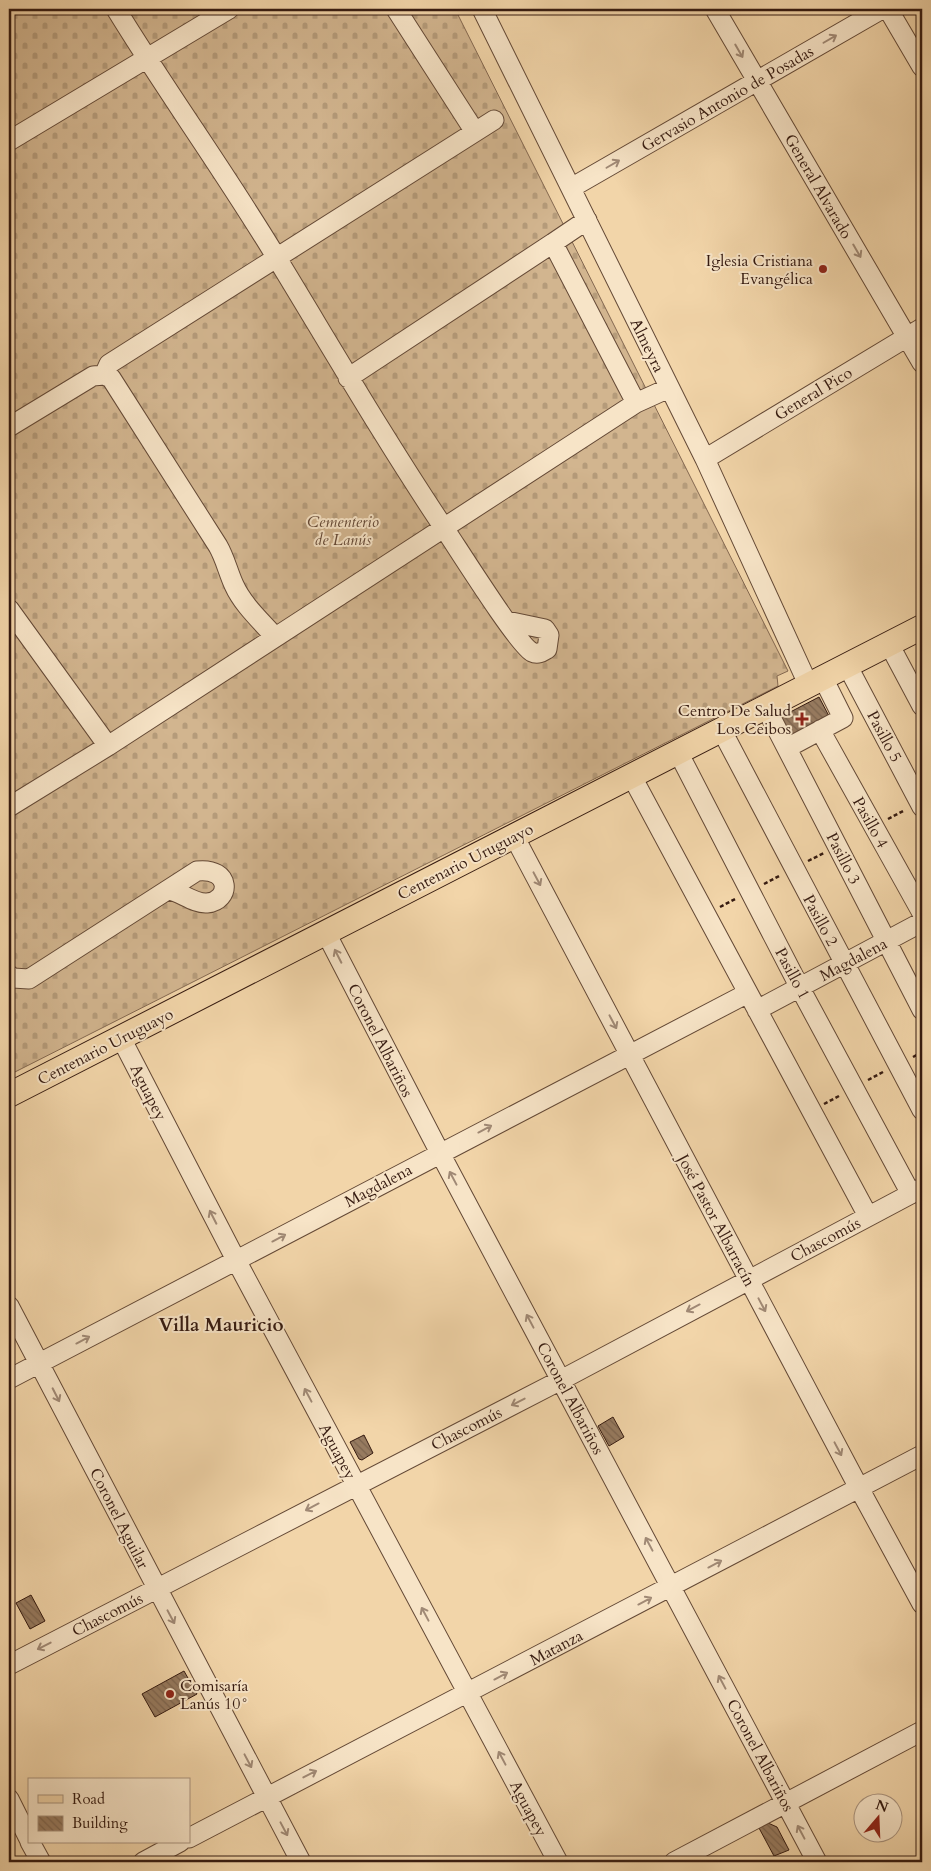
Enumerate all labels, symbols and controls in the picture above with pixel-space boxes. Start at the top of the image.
one-way arrow [822,33,836,43]
street label: Gervasio Antonio de Posadas [637,40,818,157]
one-way arrow [735,43,745,57]
street label: General Alvarado [779,130,857,243]
one-way arrow [606,158,620,168]
one-way arrow [853,244,863,258]
place label: Iglesia Cristiana Evangélica [706,250,813,290]
marker: Iglesia Cristiana Evangélica [817,263,829,275]
street label: Almeyra [625,315,670,376]
street label: General Pico [770,362,857,426]
park label: Cementerio de Lanús [307,511,380,551]
place label: Centro De Salud Los Ceibos [678,700,791,740]
street label: Pasillo 5 [861,707,907,766]
marker: Centro De Salud Los Ceibos [795,712,809,726]
street label: Pasillo 4 [847,793,893,852]
street label: Centenario Uruguayo [394,818,537,906]
street label: Pasillo 3 [821,829,866,888]
one-way arrow [532,871,542,886]
street label: Pasillo 2 [797,891,843,950]
street label: Magdalena [816,933,891,987]
street label: Pasillo 1 [769,944,815,1003]
one-way arrow [333,949,343,964]
street label: Coronel Albariños [342,980,418,1101]
street label: Centenario Uruguayo [34,1003,177,1091]
one-way arrow [608,1015,618,1030]
street label: Aguapey [125,1061,172,1125]
one-way arrow [477,1124,492,1134]
street label: José Pastor Albarracín [671,1149,760,1291]
street label: Magdalena [341,1159,416,1213]
one-way arrow [448,1171,457,1186]
one-way arrow [208,1210,217,1225]
street label: Chascomús [786,1212,865,1268]
one-way arrow [271,1232,286,1242]
one-way arrow [757,1298,767,1313]
one-way arrow [687,1304,701,1314]
district label: Villa Mauricio [158,1312,284,1338]
one-way arrow [525,1314,535,1329]
one-way arrow [75,1335,90,1344]
street label: Coronel Albariños [531,1338,609,1459]
one-way arrow [52,1387,61,1402]
one-way arrow [303,1388,312,1403]
one-way arrow [510,1397,525,1407]
street label: Chascomús [427,1402,506,1456]
street label: Aguapey [313,1420,361,1484]
one-way arrow [834,1441,843,1456]
street label: Coronel Aguilar [84,1464,154,1573]
one-way arrow [305,1502,320,1512]
one-way arrow [644,1537,653,1552]
one-way arrow [707,1559,722,1568]
street label: Chascomús [68,1588,147,1642]
one-way arrow [638,1596,653,1606]
one-way arrow [420,1607,430,1622]
one-way arrow [166,1610,176,1625]
street label: Matanza [526,1625,587,1671]
one-way arrow [37,1642,52,1651]
one-way arrow [494,1671,509,1681]
place label: Comisaría Lanús 10° [180,1675,249,1715]
one-way arrow [717,1675,726,1690]
marker: Comisaría Lanús 10° [164,1688,176,1700]
street label: Coronel Albariños [721,1695,799,1816]
one-way arrow [497,1750,507,1765]
one-way arrow [243,1753,253,1767]
one-way arrow [302,1769,317,1778]
street label: Aguapey [504,1777,552,1841]
legend [28,1778,190,1844]
text: Road [72,1789,105,1809]
north arrow [854,1794,904,1844]
text: N [873,1795,891,1817]
text: Building [72,1813,128,1833]
one-way arrow [280,1821,289,1836]
one-way arrow [796,1825,806,1840]

